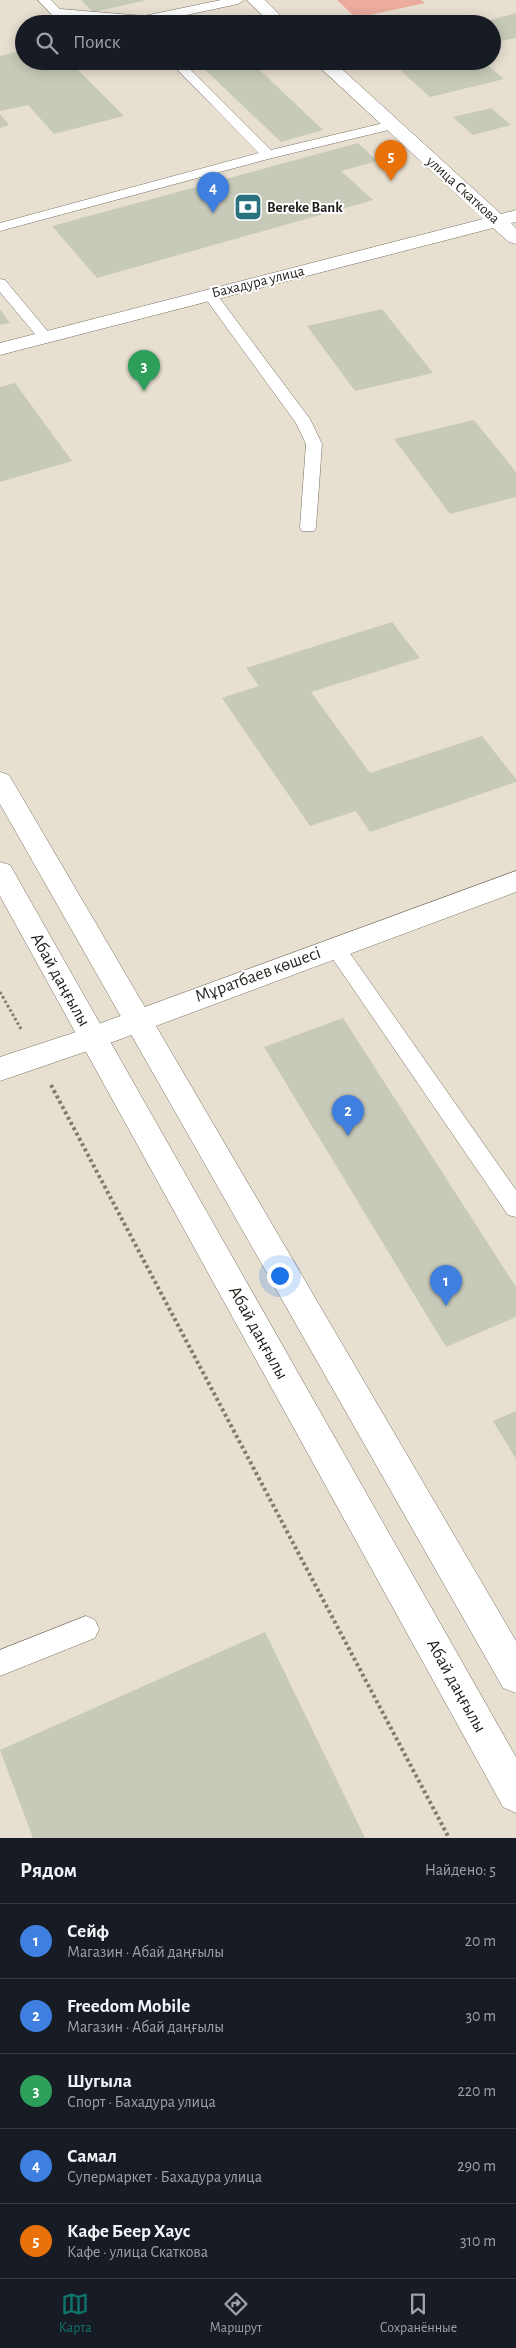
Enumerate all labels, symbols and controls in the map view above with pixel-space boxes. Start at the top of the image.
search box [15,15,501,70]
icon: search [33,29,61,57]
text: Поиск [73,33,120,52]
pin: 5 [375,140,407,181]
street label: улица Скаткова [423,153,503,227]
pin: 4 [197,172,229,213]
bank icon: Bereke Bank [233,192,263,222]
place label: Bereke Bank [267,200,343,215]
street label: Бахадура улица [210,263,306,301]
pin: 3 [128,350,160,391]
street label: Абай даңғылы [27,930,94,1030]
street label: Мұратбаев көшесі [192,943,323,1006]
pin: 2 [332,1095,364,1136]
your location [267,1263,293,1289]
pin: 1 [430,1265,462,1306]
street label: Абай даңғылы [225,1283,292,1383]
street label: Абай даңғылы [423,1636,490,1736]
text: Рядом [20,1860,77,1881]
text: Найдено: 5 [425,1862,496,1878]
text: Сейф [67,1922,109,1941]
text: 1 [33,1933,39,1949]
text: 20 m [465,1933,496,1949]
text: Магазин · Абай даңғылы [67,1944,224,1960]
text: Freedom Mobile [67,1997,190,2016]
text: 2 [32,2008,40,2024]
text: 30 m [466,2008,496,2024]
text: Магазин · Абай даңғылы [67,2019,224,2035]
text: Шугыла [67,2072,132,2091]
text: 3 [33,2083,39,2099]
text: 220 m [458,2083,496,2099]
text: Спорт · Бахадура улица [67,2094,216,2110]
text: Самал [67,2147,117,2166]
text: 4 [32,2158,40,2174]
text: 290 m [457,2158,496,2174]
text: Супермаркет · Бахадура улица [67,2169,262,2185]
text: Кафе Беер Хаус [67,2222,190,2241]
text: 5 [33,2233,39,2249]
text: 310 m [460,2233,496,2249]
text: Кафе · улица Скаткова [67,2244,208,2260]
tab: Карта [59,2290,92,2337]
tab: Маршрут [209,2290,262,2337]
tab: Сохранённые [380,2290,457,2337]

